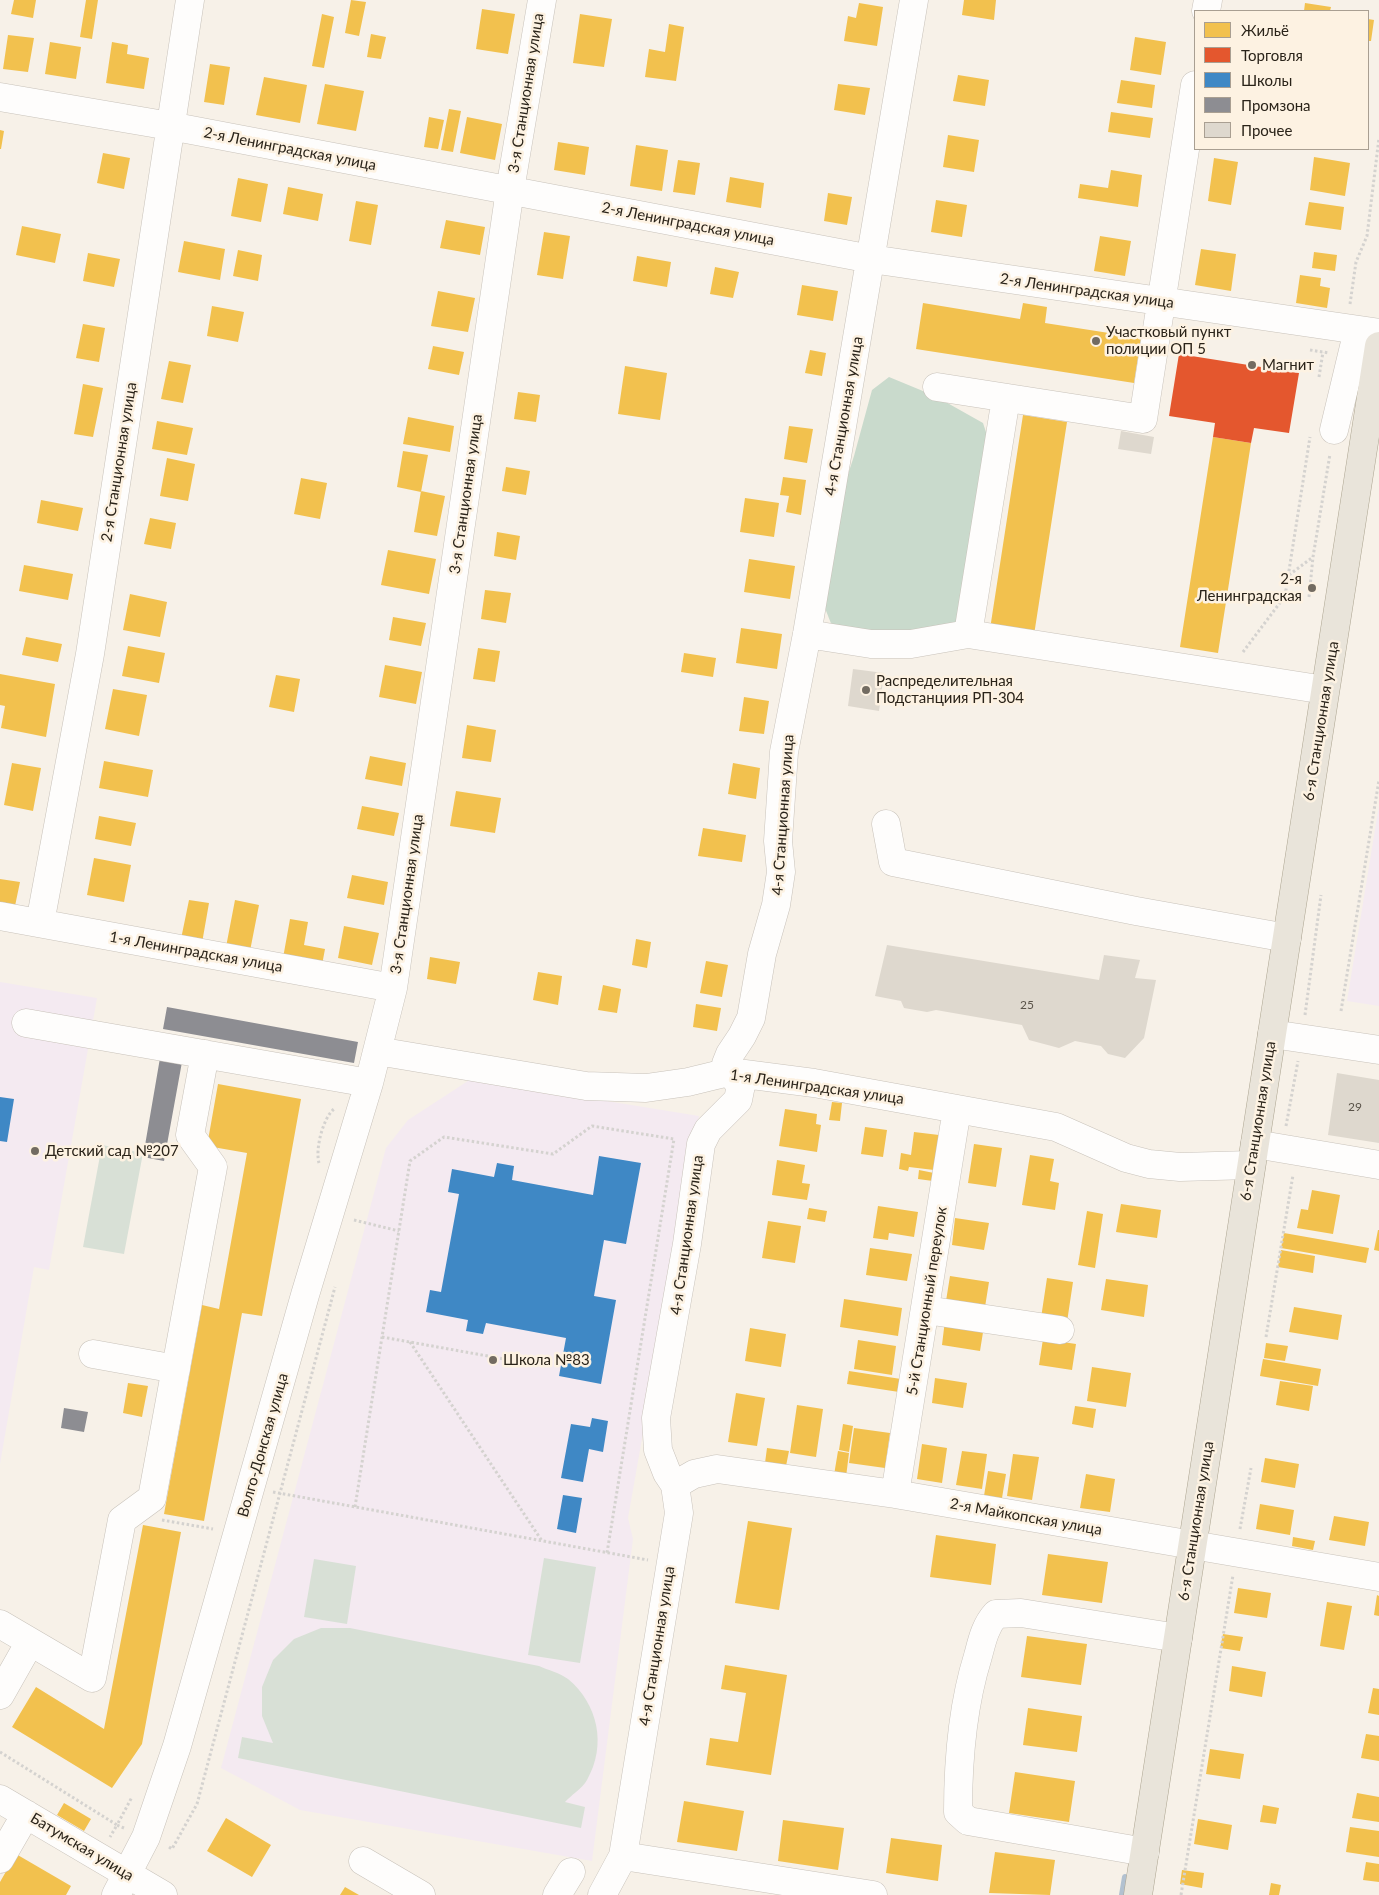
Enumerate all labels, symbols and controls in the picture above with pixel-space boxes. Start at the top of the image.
legend [1194,10,1369,150]
street label: 3-я Станционная улица [504,12,548,174]
text: Жильё [1241,21,1289,39]
text: Торговля [1241,46,1303,64]
text: Школы [1241,71,1292,89]
text: Промзона [1241,96,1311,114]
text: Прочее [1241,121,1292,139]
street label: 2-я Ленинградская улица [202,123,378,175]
street label: 2-я Ленинградская улица [600,198,776,250]
street label: 2-я Ленинградская улица [999,270,1175,312]
place label: Участковый пункт полиции ОП 5 [1106,323,1231,358]
street label: 4-я Станционная улица [821,335,867,497]
marker: Участковый пункт полиции ОП 5 [1090,335,1102,347]
place label: Магнит [1262,356,1314,374]
marker: Магнит [1246,359,1258,371]
street label: 2-я Станционная улица [97,381,141,543]
street label: 3-я Станционная улица [446,413,486,575]
place label: 2-я Ленинградская [1197,570,1302,605]
marker: 2-я Ленинградская [1306,582,1318,594]
street label: 6-я Станционная улица [1299,640,1343,802]
place label: Распределительная Подстанциия РП-304 [876,672,1024,707]
marker: Распределительная Подстанциия РП-304 [860,684,872,696]
street label: 4-я Станционная улица [768,734,798,896]
street label: 3-я Станционная улица [387,813,427,975]
street label: 1-я Ленинградская улица [108,928,284,976]
house number: 25 [1020,998,1034,1012]
street label: 6-я Станционная улица [1236,1040,1280,1202]
street label: 1-я Ленинградская улица [729,1066,905,1108]
house number: 29 [1348,1100,1362,1114]
place label: Детский сад №207 [45,1142,179,1160]
marker: Детский сад №207 [29,1145,41,1157]
street label: 4-я Станционная улица [667,1154,707,1316]
street label: 5-й Станционный переулок [903,1205,951,1397]
place label: Школа №83 [503,1351,590,1369]
marker: Школа №83 [487,1354,499,1366]
street label: Волго-Донская улица [234,1371,292,1519]
street label: 6-я Станционная улица [1174,1440,1218,1602]
street label: 2-я Майкопская улица [948,1495,1104,1539]
street label: 4-я Станционная улица [635,1565,679,1727]
street label: Батумская улица [27,1809,137,1885]

